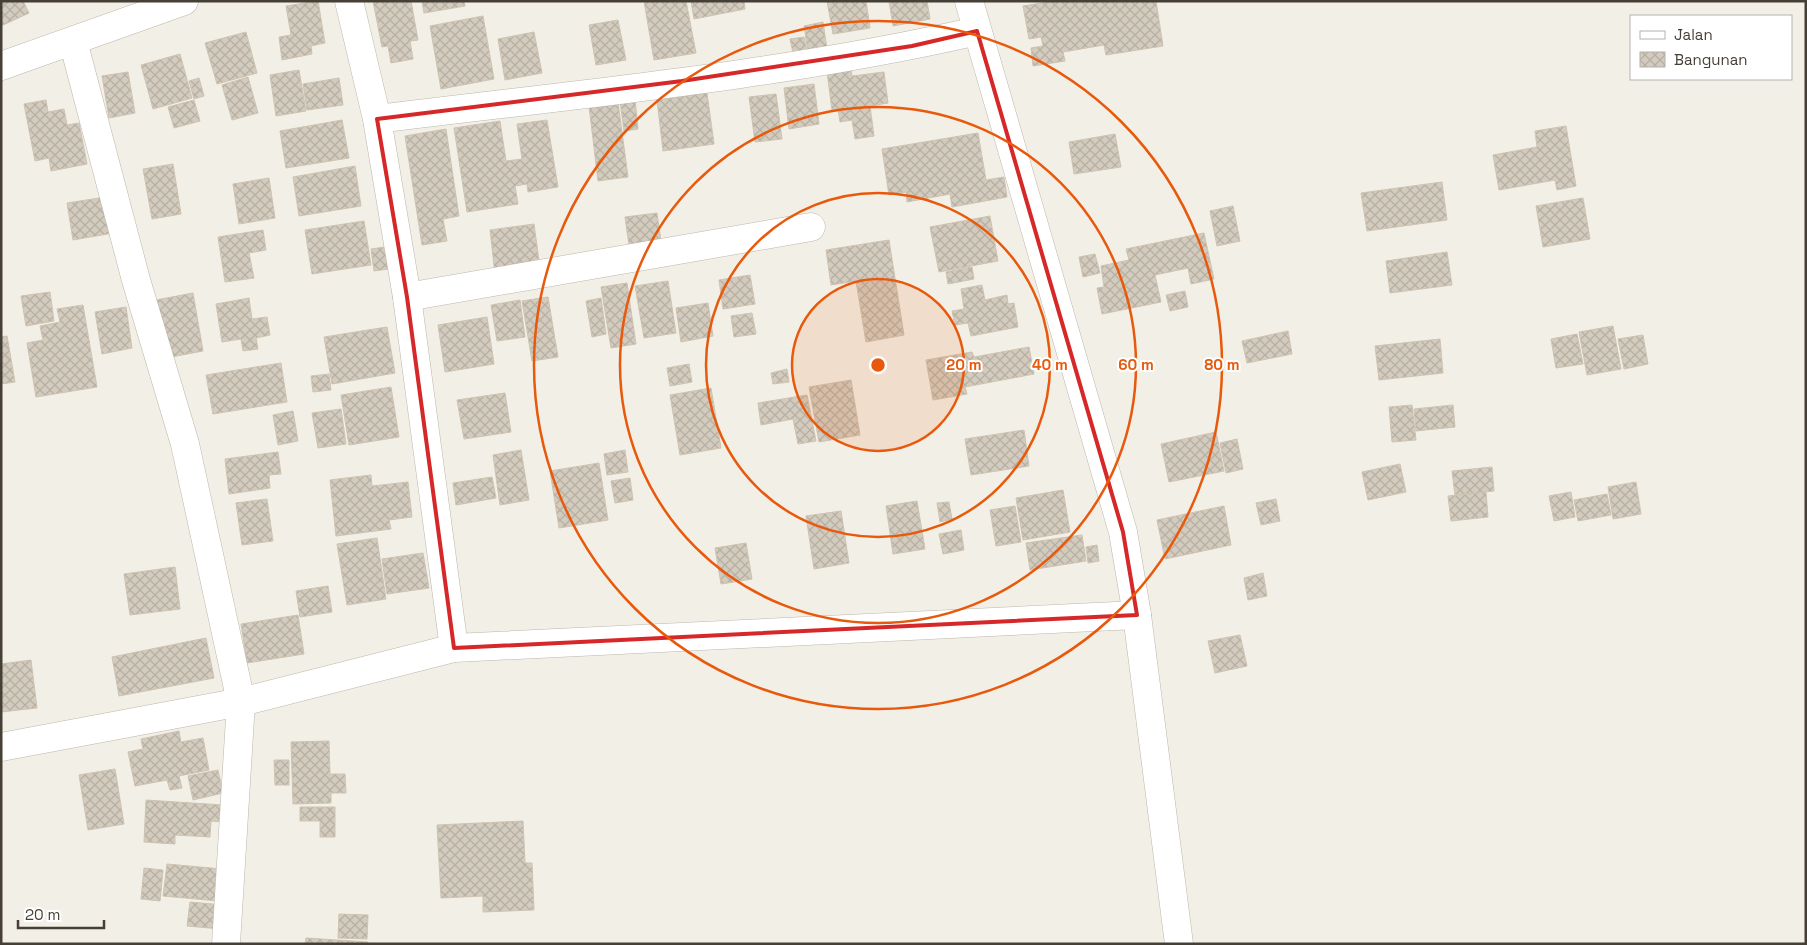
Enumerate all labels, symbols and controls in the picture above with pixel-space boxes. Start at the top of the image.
legend [1630,15,1792,80]
text: Jalan [1674,25,1713,44]
text: Bangunan [1674,50,1748,69]
text: 20 m [946,355,982,374]
text: 40 m [1032,355,1068,374]
text: 60 m [1118,355,1154,374]
text: 80 m [1204,355,1240,374]
centre of rings [869,356,887,374]
scale bar [18,898,104,930]
text: 20 m [25,905,60,924]

